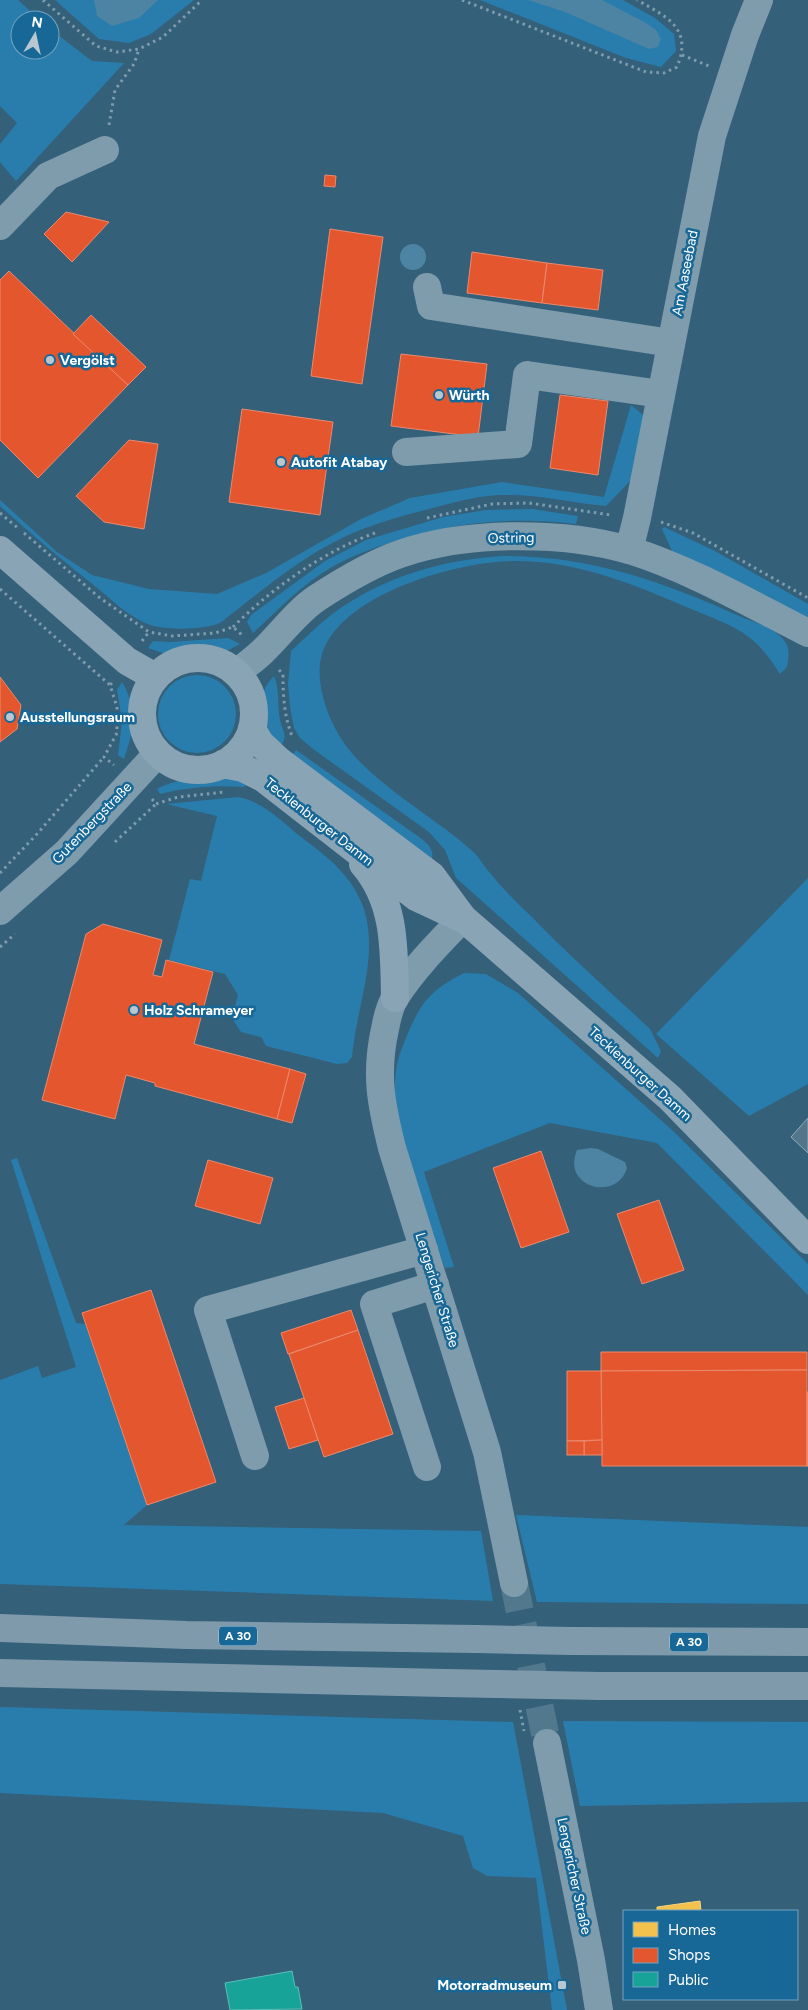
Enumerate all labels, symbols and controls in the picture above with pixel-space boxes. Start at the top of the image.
north arrow [10,10,60,60]
text: N [30,13,44,32]
street label: Am Aaseebad [668,229,702,317]
place label: Vergölst [60,352,115,369]
marker: Vergölst [44,354,56,366]
place label: Würth [449,387,490,404]
marker: Würth [433,389,445,401]
place label: Autofit Atabay [291,454,388,471]
marker: Autofit Atabay [275,456,287,468]
street label: Ostring [488,529,534,547]
place label: Ausstellungsraum [20,709,135,726]
marker: Ausstellungsraum [4,711,16,723]
street label: Tecklenburger Damm [261,774,377,870]
street label: Gutenbergstraße [49,778,136,867]
place label: Holz Schrameyer [144,1002,254,1019]
marker: Holz Schrameyer [128,1004,140,1016]
street label: Tecklenburger Damm [585,1023,695,1125]
street label: Lengericher Straße [411,1231,463,1350]
road number: A 30 [219,1626,257,1645]
road number: A 30 [670,1632,708,1651]
street label: Lengericher Straße [553,1816,595,1936]
legend [623,1910,798,2000]
text: Homes [668,1921,716,1939]
text: Shops [668,1946,710,1964]
text: Public [668,1971,709,1989]
place label: Motorradmuseum [437,1977,552,1994]
marker: Motorradmuseum [556,1979,568,1991]

